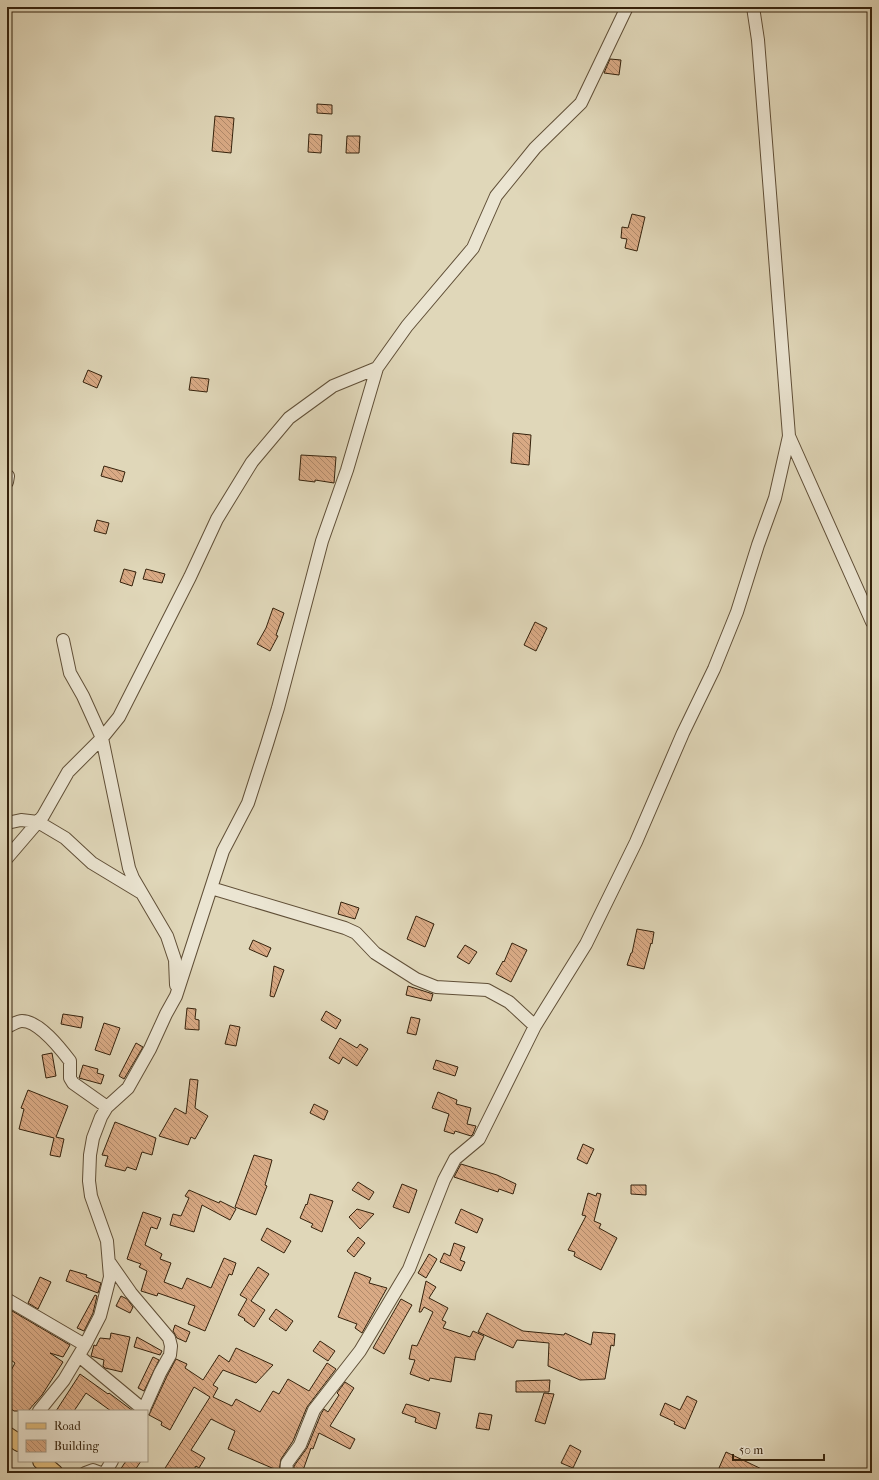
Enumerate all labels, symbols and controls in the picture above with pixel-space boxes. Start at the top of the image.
legend [18,1410,148,1462]
text: Road [54,1419,81,1433]
scale bar [733,1436,824,1462]
text: Building [54,1439,99,1453]
text: 50 m [739,1443,763,1457]

